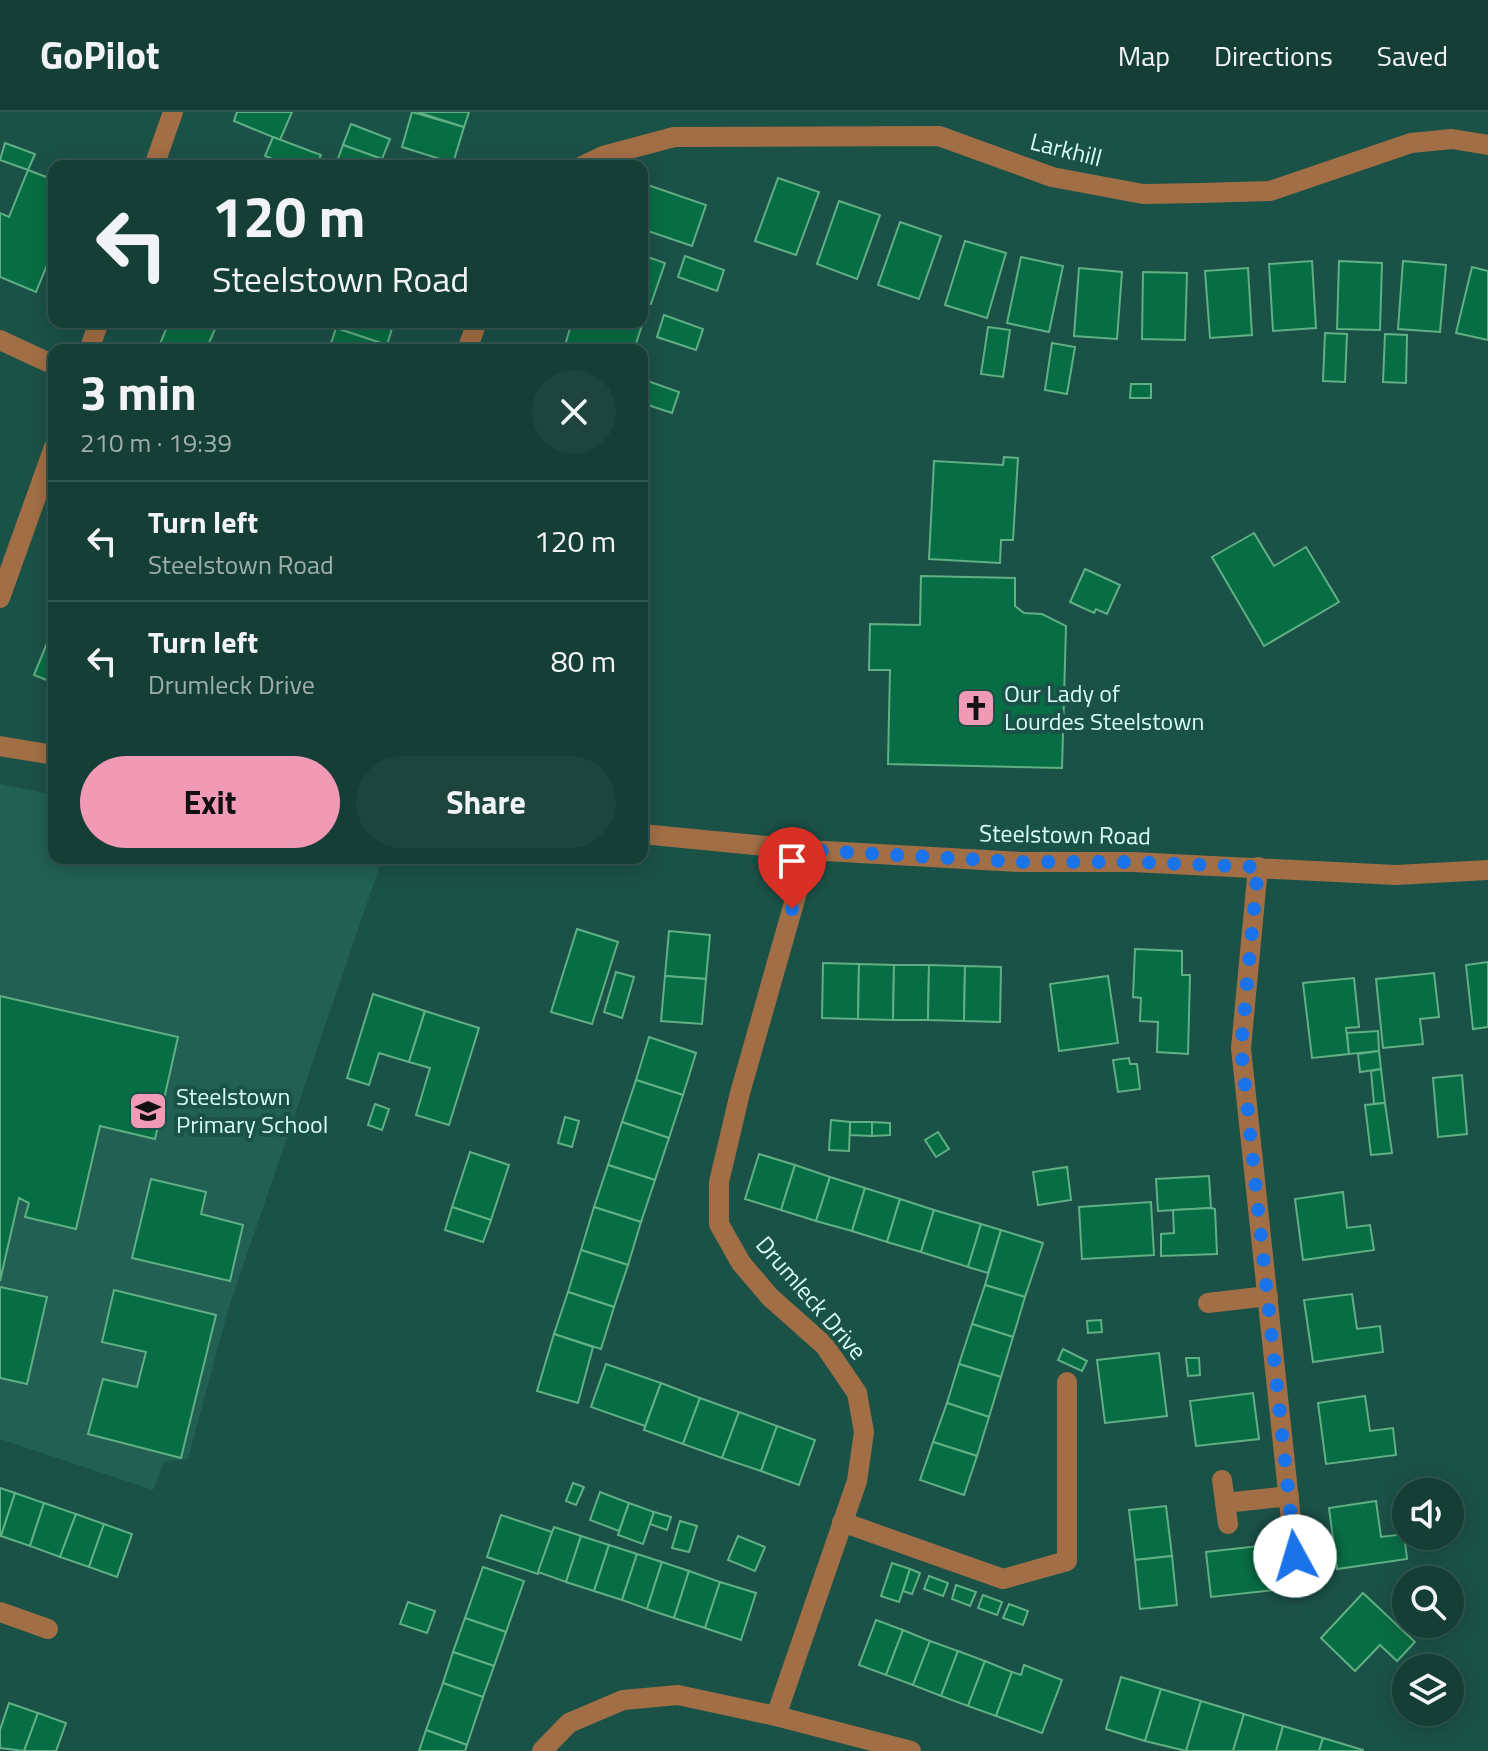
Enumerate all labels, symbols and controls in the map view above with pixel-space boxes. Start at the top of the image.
text: GoPilot [40,26,160,84]
text: Map [1118,34,1170,77]
text: Directions [1214,34,1333,77]
text: Saved [1377,34,1448,77]
street label: Larkhill [1027,123,1106,175]
text: 120 m [212,174,365,259]
icon: left [80,192,184,296]
text: Steelstown Road [212,251,469,306]
text: 3 min [80,356,197,429]
button: close [532,370,616,454]
text: 210 m · 19:39 [80,423,232,462]
text: Turn left [148,499,258,545]
text: 120 m [534,518,616,564]
icon: left [80,519,124,563]
text: Steelstown Road [148,545,334,584]
text: Turn left [148,619,258,665]
text: 80 m [551,638,616,684]
icon: left [80,639,124,683]
text: Drumleck Drive [148,665,315,704]
place label: Our Lady of Lourdes Steelstown [1004,675,1204,739]
church icon: Our Lady of Lourdes Steelstown [955,687,997,729]
button: Exit [80,756,340,848]
button: Share [356,756,616,848]
street label: Steelstown Road [979,815,1151,853]
pin [758,827,826,909]
icon: arrive [770,839,814,883]
place label: Steelstown Primary School [176,1078,328,1142]
school or university icon: Steelstown Primary School [127,1090,169,1132]
street label: Drumleck Drive [748,1227,876,1367]
map controls [1392,1478,1464,1726]
button: sound [1392,1478,1464,1550]
position arrow [1253,1514,1337,1598]
button: search [1392,1566,1464,1638]
button: layers [1392,1654,1464,1726]

